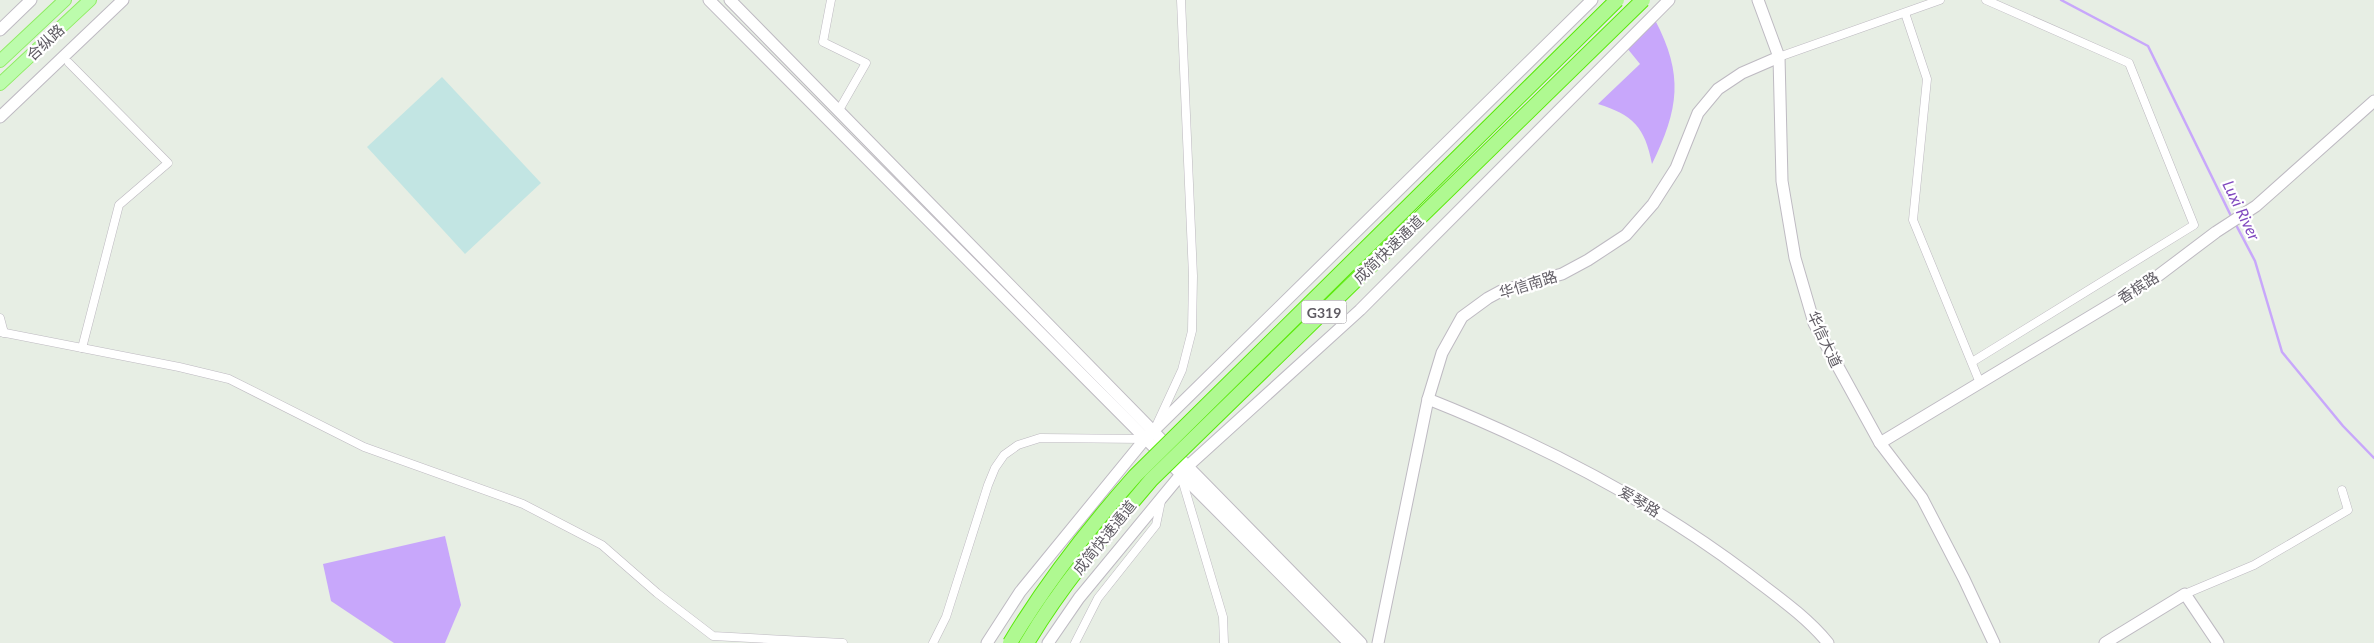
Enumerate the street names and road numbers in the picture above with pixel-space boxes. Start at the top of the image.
street label: 合纵路 [22,20,68,64]
street label: 成简快速通道 [1349,211,1427,287]
street label: 华信南路 [1497,267,1559,301]
street label: 香槟路 [2114,267,2162,307]
road number: G319 [1302,300,1346,324]
street label: 华信大道 [1804,308,1846,370]
street label: 爱琴路 [1616,482,1664,520]
street label: 成简快速通道 [1069,496,1139,578]

